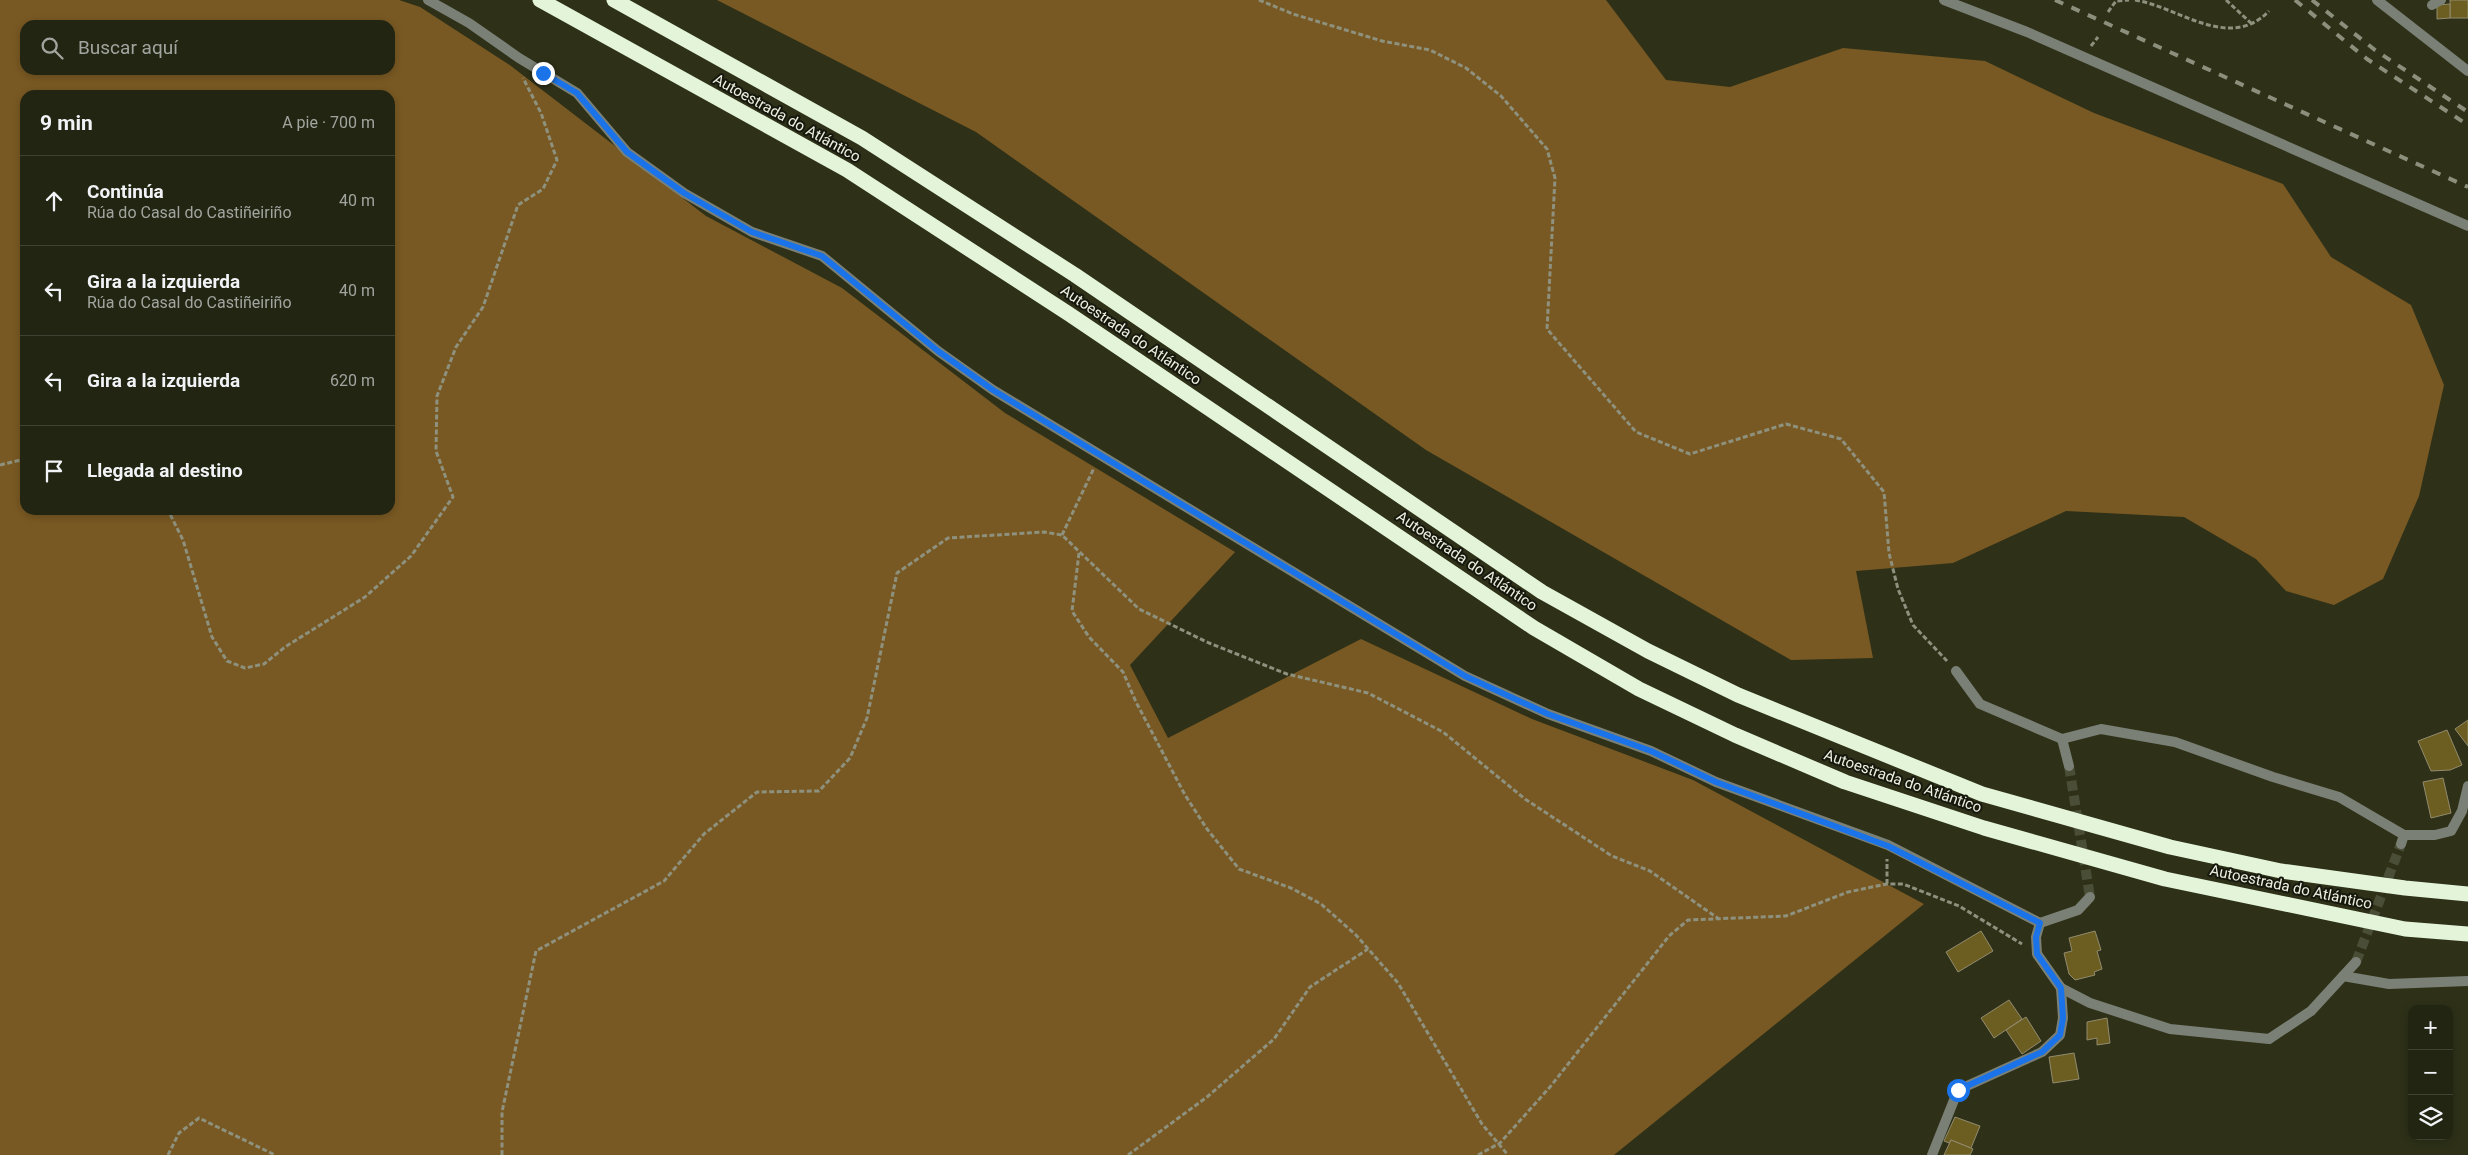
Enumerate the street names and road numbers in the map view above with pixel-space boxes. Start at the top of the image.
street label: Autoestrada do Atlántico [710,70,864,166]
street label: Autoestrada do Atlántico [1057,281,1205,389]
street label: Autoestrada do Atlántico [1393,507,1541,615]
street label: Autoestrada do Atlántico [1822,746,1984,816]
street label: Autoestrada do Atlántico [2208,861,2374,913]

